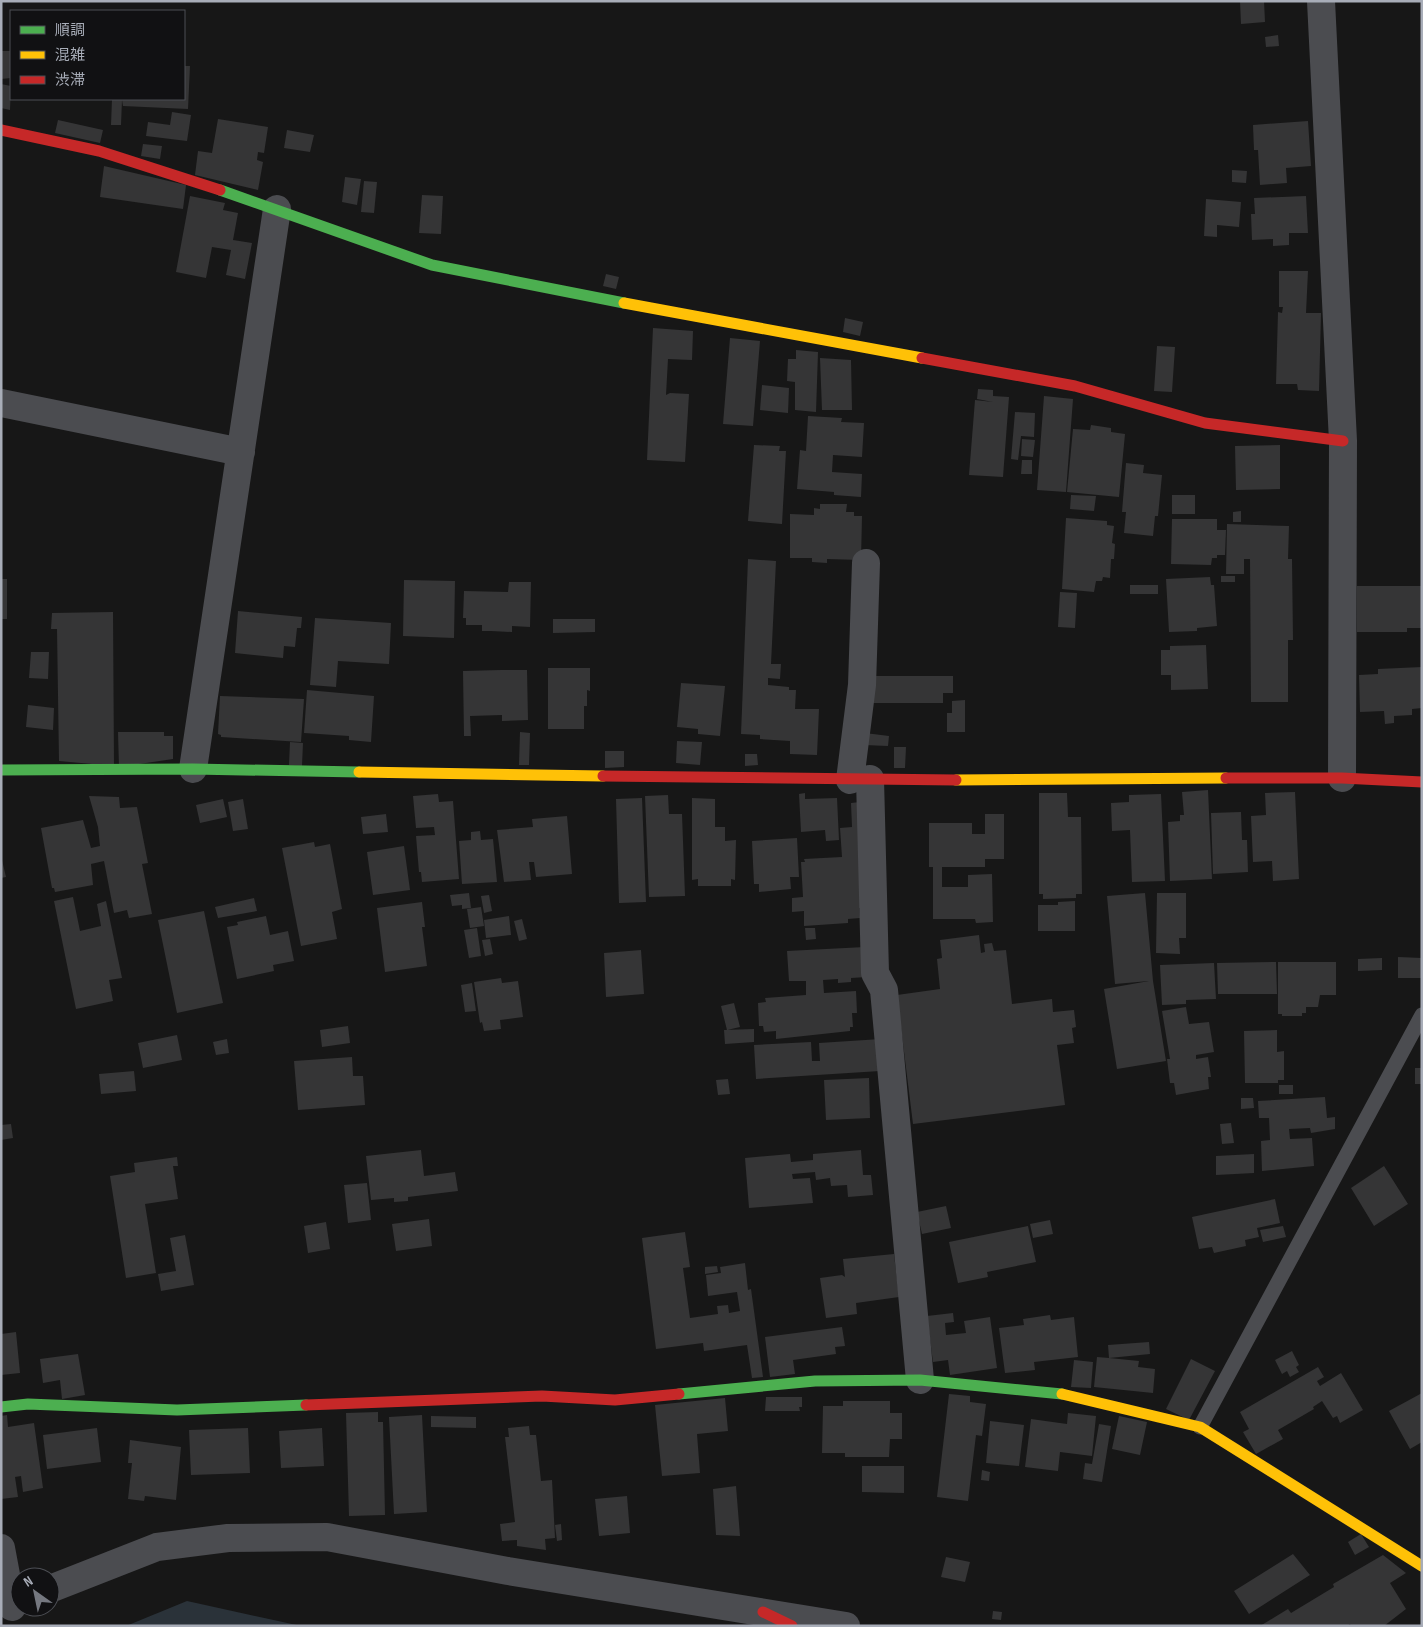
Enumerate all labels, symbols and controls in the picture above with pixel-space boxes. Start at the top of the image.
legend [10,10,185,100]
text: 順調 [55,21,85,40]
text: 混雑 [55,46,85,65]
text: 渋滞 [55,71,85,90]
north arrow [10,1567,60,1617]
text: N [20,1572,36,1591]

